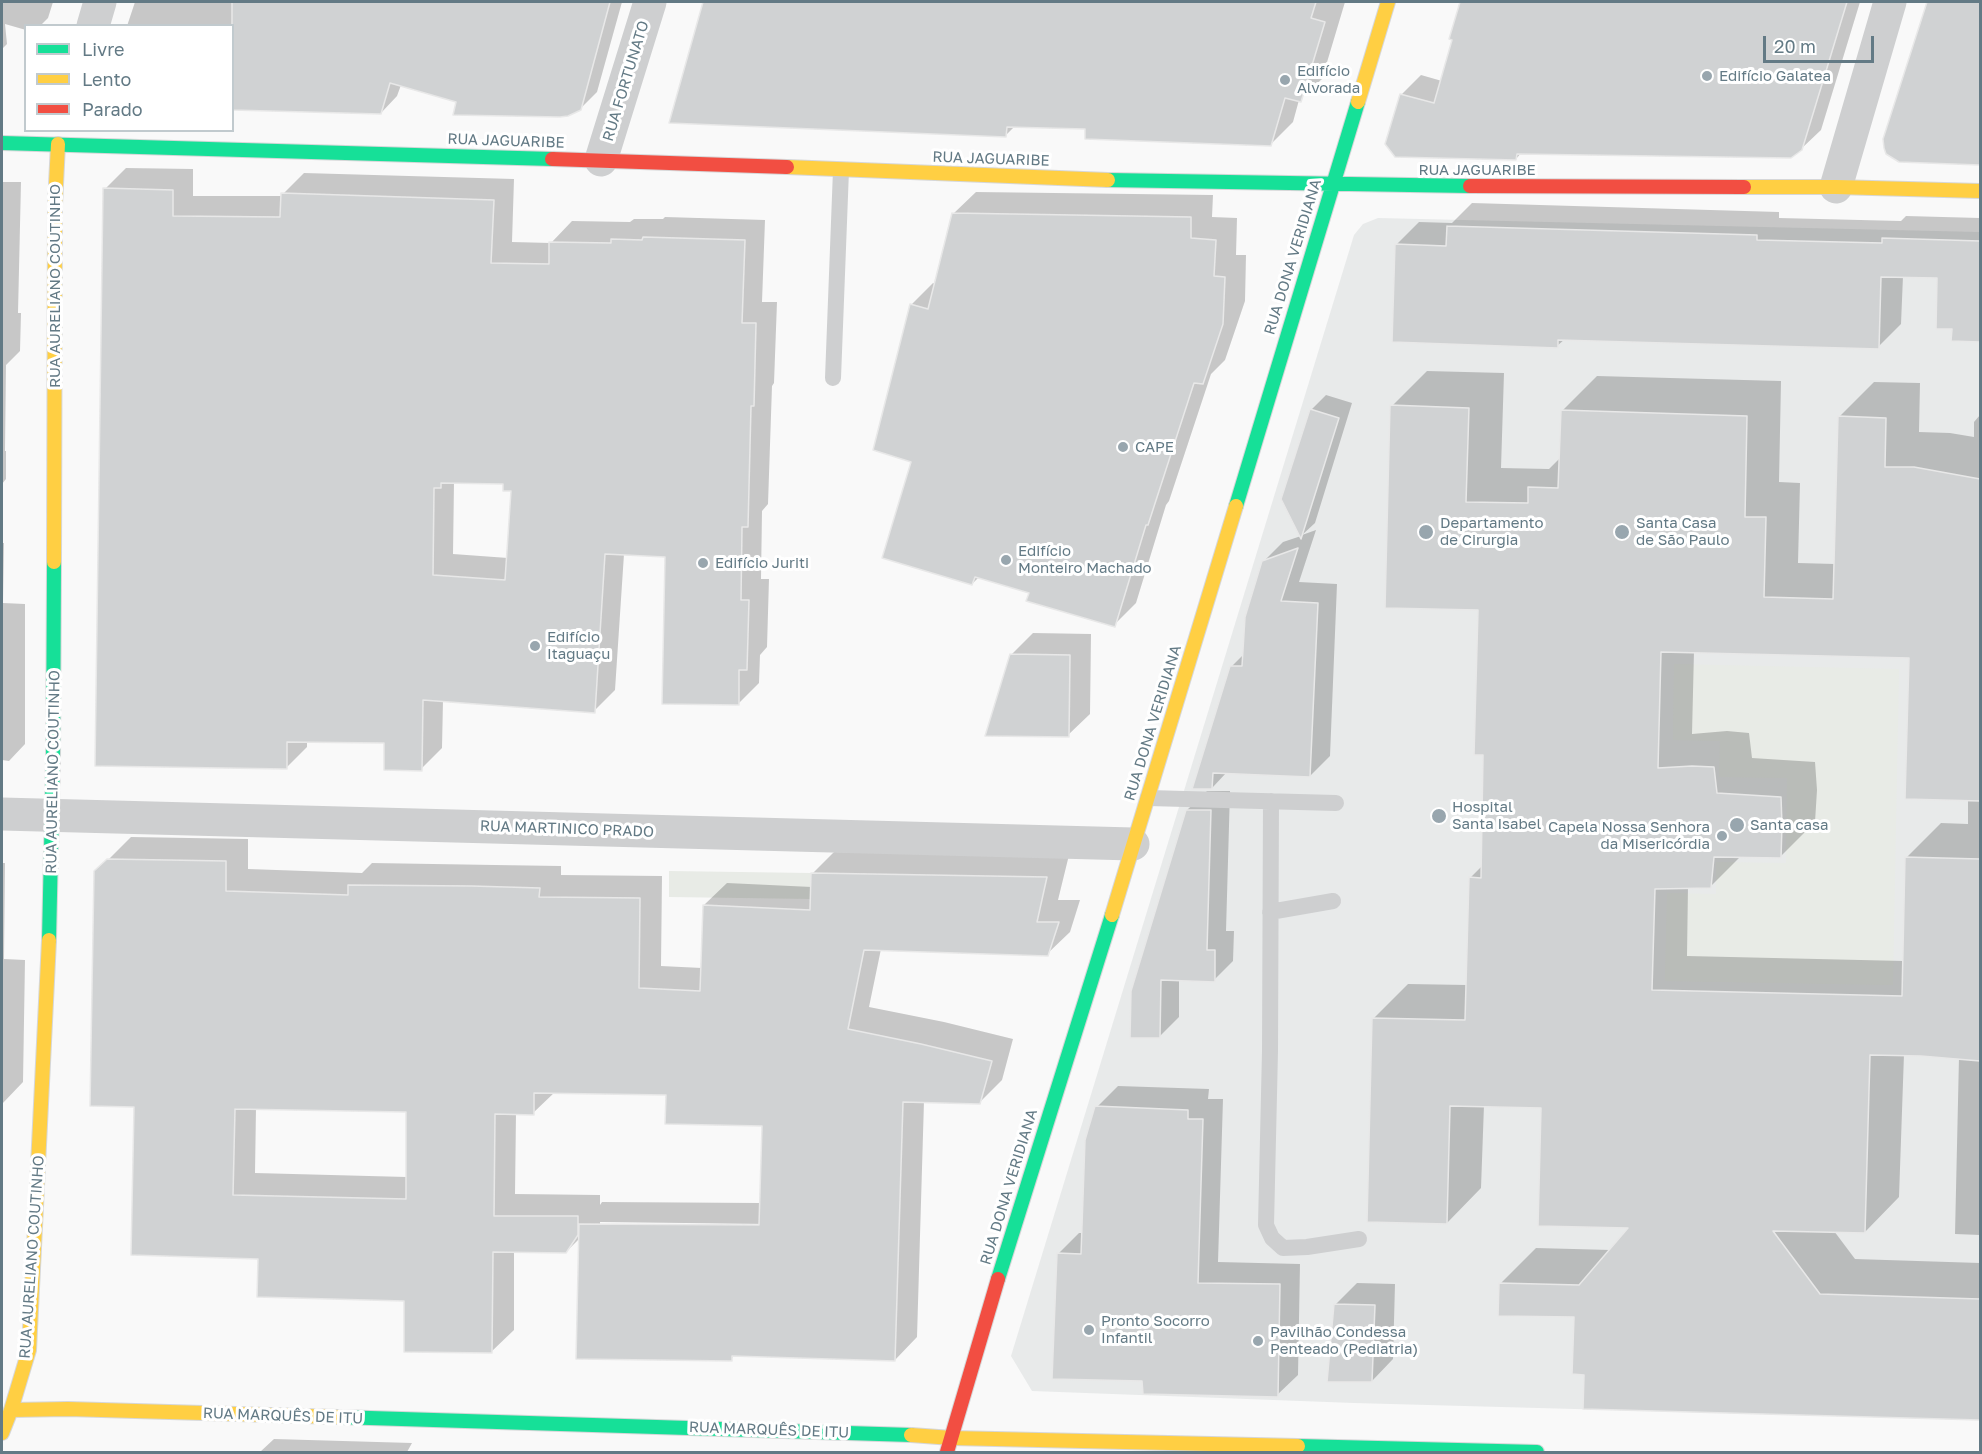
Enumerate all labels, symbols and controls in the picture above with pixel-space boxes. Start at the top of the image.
street label: RUA FORTUNATO [599,19,653,143]
legend [24,24,234,132]
scale bar [1766,24,1877,62]
text: 20 m [1774,35,1816,57]
text: Livre [82,38,124,60]
place label: Edifício Alvorada [1297,62,1360,97]
place label: Edifício Galatea [1719,67,1831,85]
text: Lento [82,68,131,90]
marker: Edifício Galatea [1700,69,1714,83]
marker: Edifício Alvorada [1278,73,1292,87]
text: Parado [82,98,143,120]
street label: RUA JAGUARIBE [447,130,565,152]
street label: RUA JAGUARIBE [932,148,1050,170]
street label: RUA JAGUARIBE [1418,161,1536,179]
street label: RUA DONA VERIDIANA [1261,177,1325,337]
street label: RUA AURELIANO COUTINHO [46,184,64,388]
place label: CAPE [1135,438,1174,456]
marker: CAPE [1116,440,1130,454]
place label: Departamento de Cirurgia [1440,514,1544,549]
place label: Santa Casa de São Paulo [1636,514,1729,549]
marker: Departamento de Cirurgia [1417,523,1435,541]
marker: Santa Casa de São Paulo [1613,523,1631,541]
place label: Edifício Monteiro Machado [1018,542,1152,577]
marker: Edifício Monteiro Machado [999,553,1013,567]
place label: Edifício Juriti [715,554,809,572]
marker: Edifício Juriti [696,556,710,570]
place label: Edifício Itaguaçu [547,628,610,663]
marker: Edifício Itaguaçu [528,639,542,653]
street label: RUA DONA VERIDIANA [1121,643,1185,803]
street label: RUA AURELIANO COUTINHO [42,670,64,874]
place label: Hospital Santa Isabel [1452,798,1541,833]
marker: Hospital Santa Isabel [1430,807,1448,825]
marker: Santa casa [1728,816,1746,834]
place label: Santa casa [1750,816,1828,834]
street label: RUA MARTINICO PRADO [480,817,654,841]
place label: Capela Nossa Senhora da Misericórdia [1548,818,1710,853]
marker: Capela Nossa Senhora da Misericórdia [1715,829,1729,843]
street label: RUA DONA VERIDIANA [977,1107,1041,1267]
street label: RUA AURELIANO COUTINHO [16,1155,48,1359]
place label: Pronto Socorro Infantil [1101,1312,1210,1347]
marker: Pronto Socorro Infantil [1082,1323,1096,1337]
place label: Pavilhão Condessa Penteado (Pediatria) [1270,1323,1418,1358]
marker: Pavilhão Condessa Penteado (Pediatria) [1251,1334,1265,1348]
street label: RUA MARQUÊS DE ITU [203,1404,363,1428]
street label: RUA MARQUÊS DE ITU [689,1418,849,1442]

